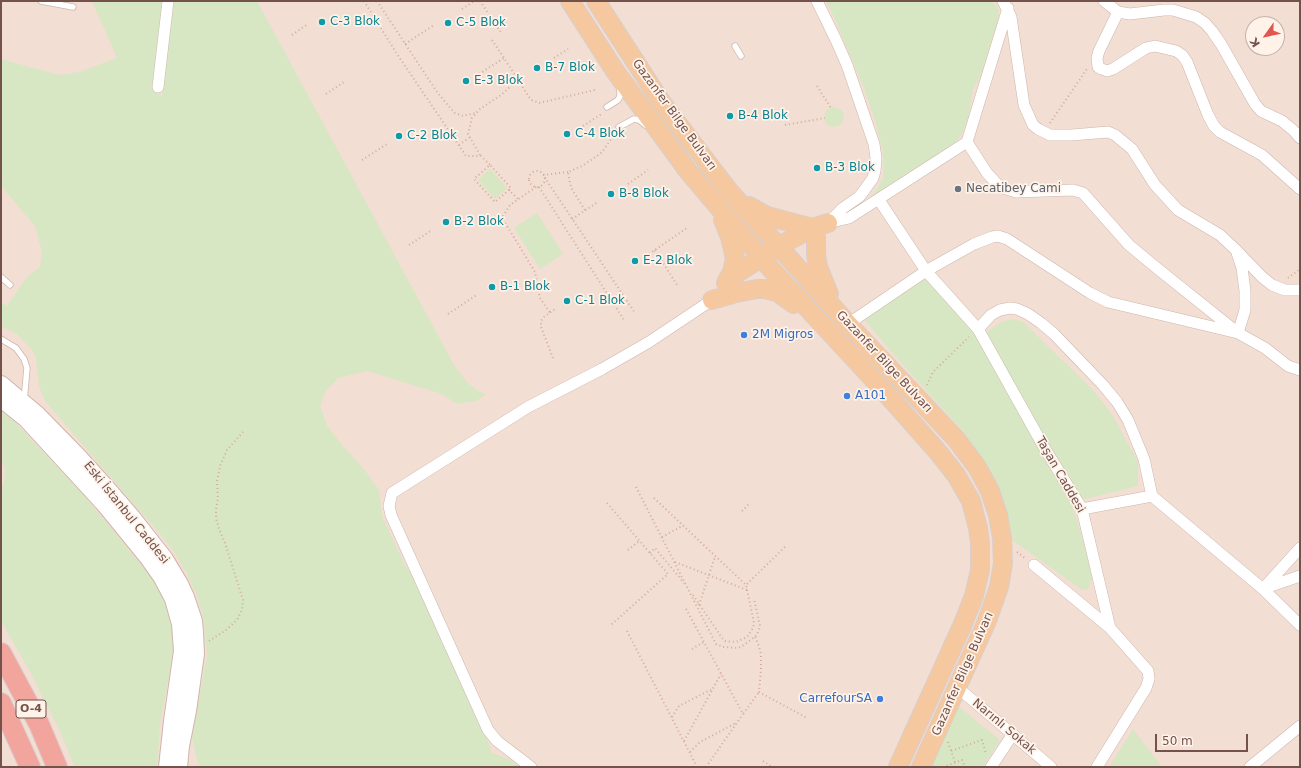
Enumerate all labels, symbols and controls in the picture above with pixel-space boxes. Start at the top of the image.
place label: C-3 Blok [330,15,380,29]
place label: C-5 Blok [456,16,506,30]
north arrow [1245,16,1285,56]
marker: C-3 Blok [317,17,327,27]
marker: C-5 Blok [443,18,453,28]
text: K [1248,35,1263,49]
street label: Gazanfer Bilge Bulvarı [629,57,719,173]
place label: B-7 Blok [545,61,595,75]
marker: B-7 Blok [532,63,542,73]
place label: E-3 Blok [474,74,523,88]
marker: E-3 Blok [461,76,471,86]
place label: B-4 Blok [738,109,788,123]
marker: B-4 Blok [725,111,735,121]
place label: C-4 Blok [575,127,625,141]
place label: C-2 Blok [407,129,457,143]
marker: C-4 Blok [562,129,572,139]
marker: C-2 Blok [394,131,404,141]
place label: B-3 Blok [825,161,875,175]
marker: B-3 Blok [812,163,822,173]
place label: Necatibey Cami [966,182,1061,196]
marker: Necatibey Cami [953,184,963,194]
place label: B-8 Blok [619,187,669,201]
marker: B-8 Blok [606,189,616,199]
place label: B-2 Blok [454,215,504,229]
marker: B-2 Blok [441,217,451,227]
place label: E-2 Blok [643,254,692,268]
marker: E-2 Blok [630,256,640,266]
place label: B-1 Blok [500,280,550,294]
marker: B-1 Blok [487,282,497,292]
place label: C-1 Blok [575,294,625,308]
marker: C-1 Blok [562,296,572,306]
street label: Gazanfer Bilge Bulvarı [833,308,935,416]
place label: 2M Migros [752,328,813,342]
marker: 2M Migros [739,330,749,340]
place label: A101 [855,389,886,403]
marker: A101 [842,391,852,401]
street label: Taşan Caddesi [1032,434,1088,516]
street label: Eski İstanbul Caddesi [80,459,172,567]
street label: Gazanfer Bilge Bulvarı [929,610,997,738]
place label: CarrefourSA [799,692,872,706]
marker: CarrefourSA [875,694,885,704]
street label: Narınlı Sokak [969,696,1039,758]
road number: O-4 [16,700,46,718]
scale bar [1157,726,1250,752]
text: 50 m [1162,734,1193,748]

